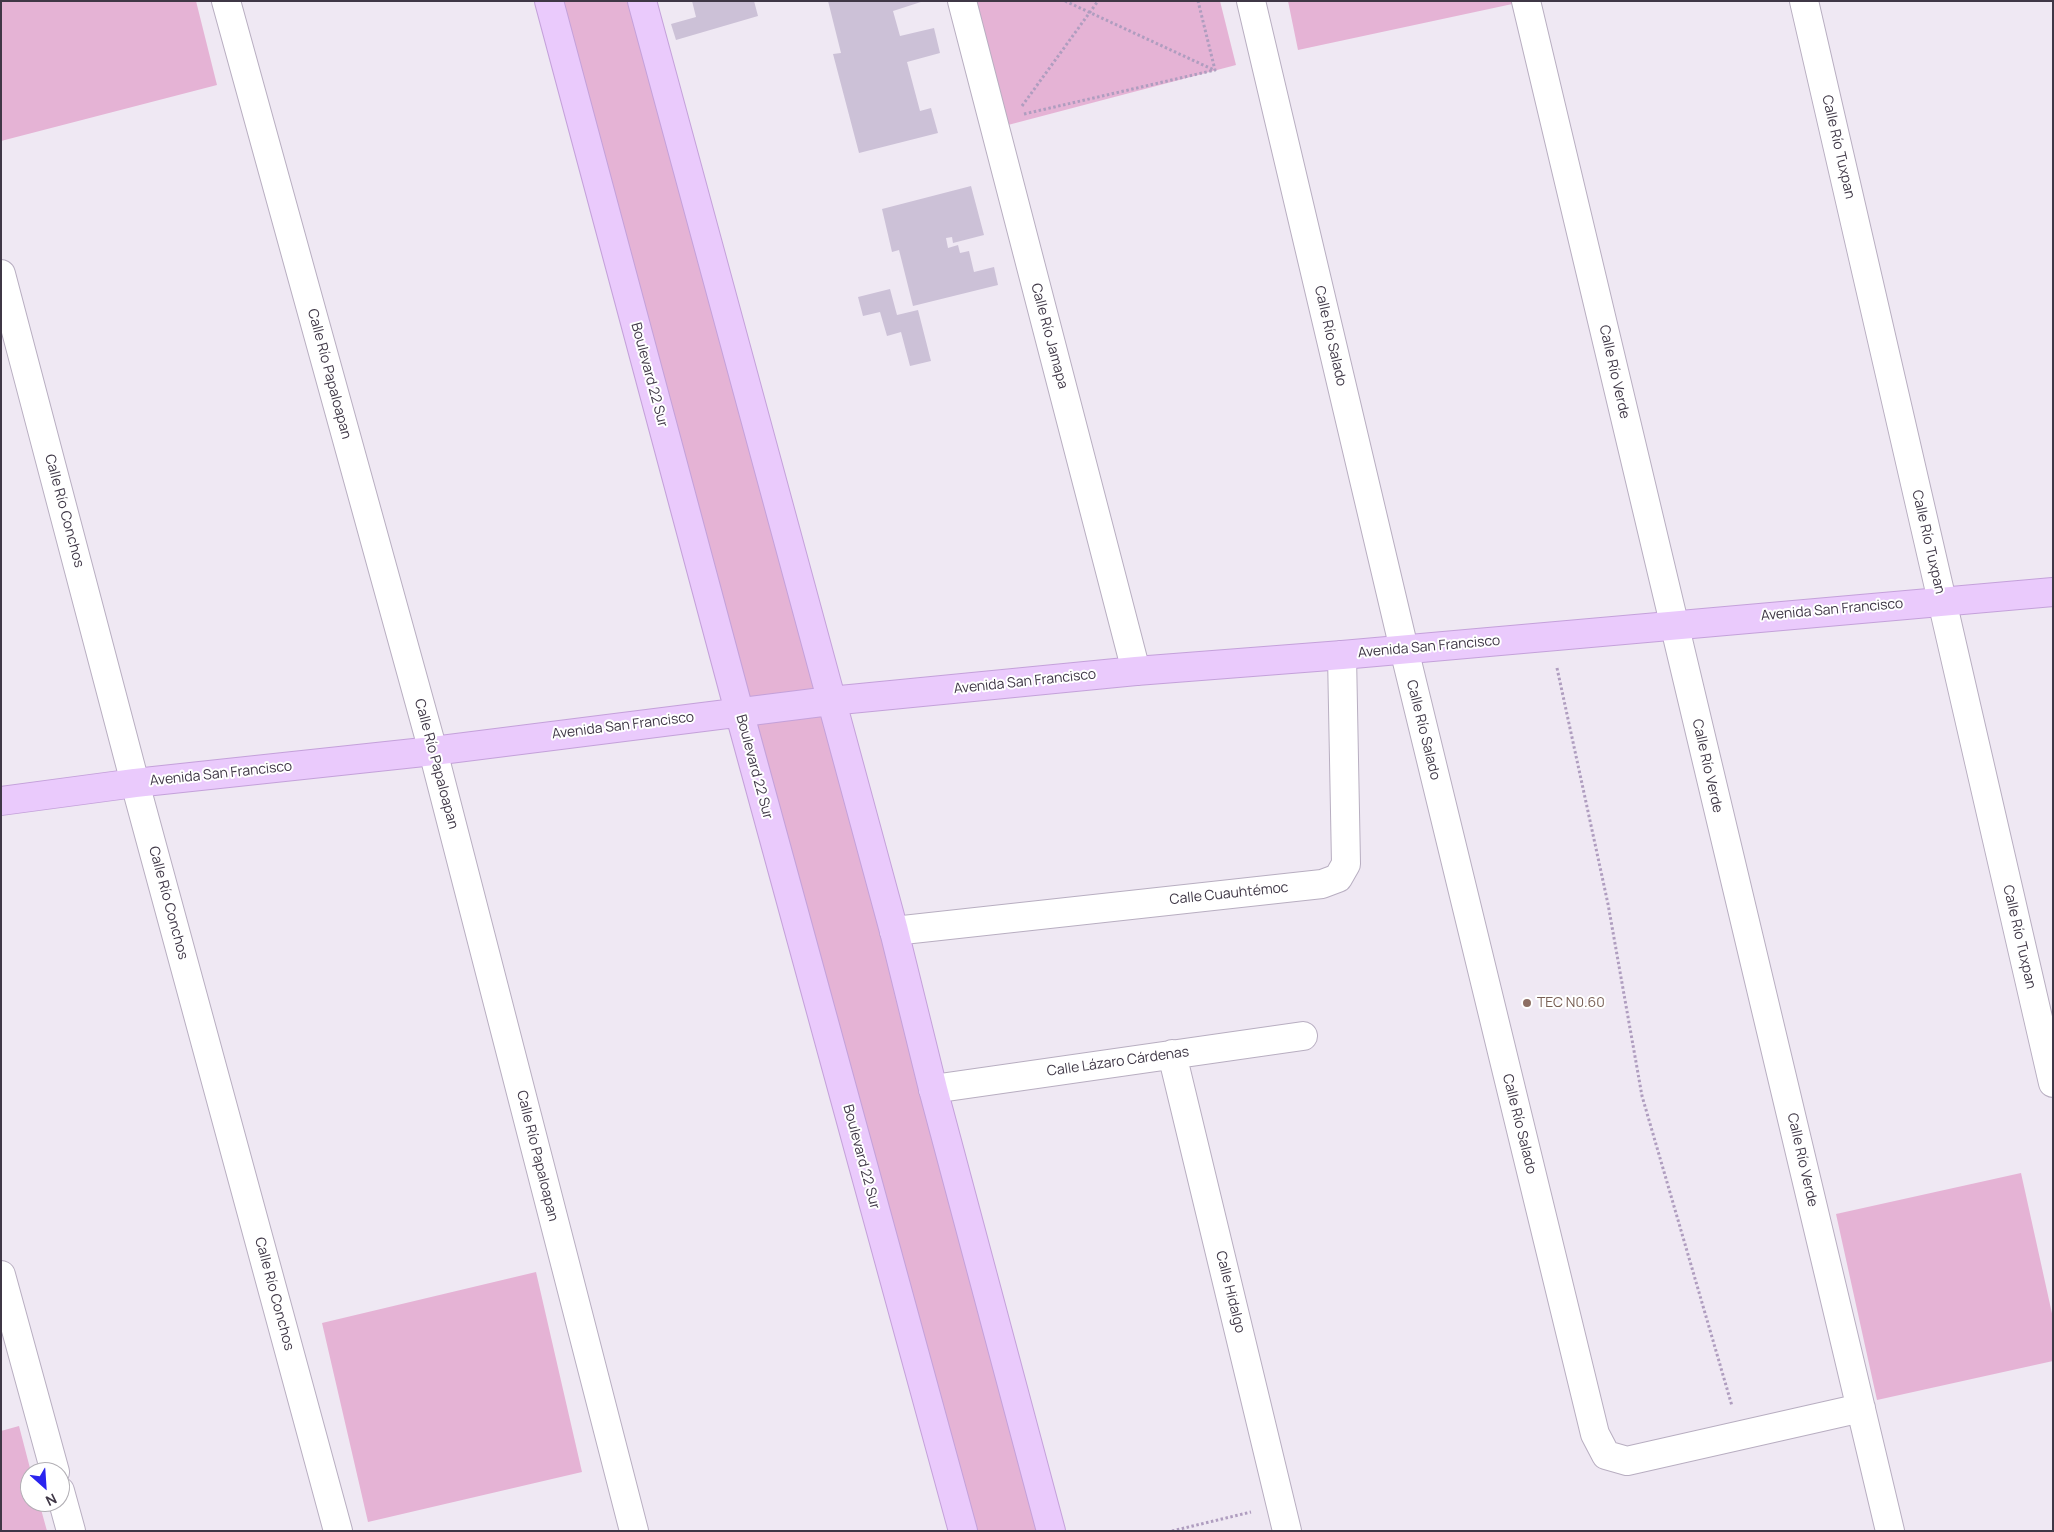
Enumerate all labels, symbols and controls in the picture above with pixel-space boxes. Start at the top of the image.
street label: Calle Río Tuxpan [1818,93,1858,201]
street label: Calle Río Jamapa [1027,281,1071,391]
street label: Calle Río Salado [1310,284,1350,388]
street label: Calle Río Papaloapan [304,307,354,441]
street label: Boulevard 22 Sur [627,321,671,429]
street label: Calle Río Verde [1595,324,1633,420]
street label: Calle Río Conchos [41,452,87,570]
street label: Calle Río Tuxpan [1908,488,1948,596]
street label: Avenida San Francisco [1760,595,1904,625]
street label: Avenida San Francisco [1357,632,1501,662]
street label: Avenida San Francisco [953,666,1097,698]
street label: Calle Río Salado [1402,678,1444,782]
street label: Calle Río Papaloapan [411,697,461,831]
street label: Avenida San Francisco [551,709,695,743]
street label: Boulevard 22 Sur [732,713,776,821]
street label: Calle Río Verde [1688,718,1726,814]
street label: Avenida San Francisco [149,758,293,790]
street label: Calle Río Conchos [145,844,191,962]
street label: Calle Cuauhtémoc [1169,879,1289,909]
street label: Calle Río Tuxpan [1999,883,2039,991]
place label: TEC N0.60 [1537,995,1605,1011]
marker: TEC N0.60 [1521,997,1533,1009]
street label: Calle Lázaro Cárdenas [1046,1044,1190,1080]
street label: Calle Río Salado [1498,1072,1540,1176]
street label: Calle Río Papaloapan [513,1089,561,1223]
street label: Boulevard 22 Sur [839,1103,883,1211]
street label: Calle Río Verde [1783,1112,1821,1208]
street label: Calle Río Conchos [251,1235,297,1353]
street label: Calle Hidalgo [1212,1249,1248,1335]
north arrow [20,1462,70,1512]
text: N [43,1489,60,1511]

